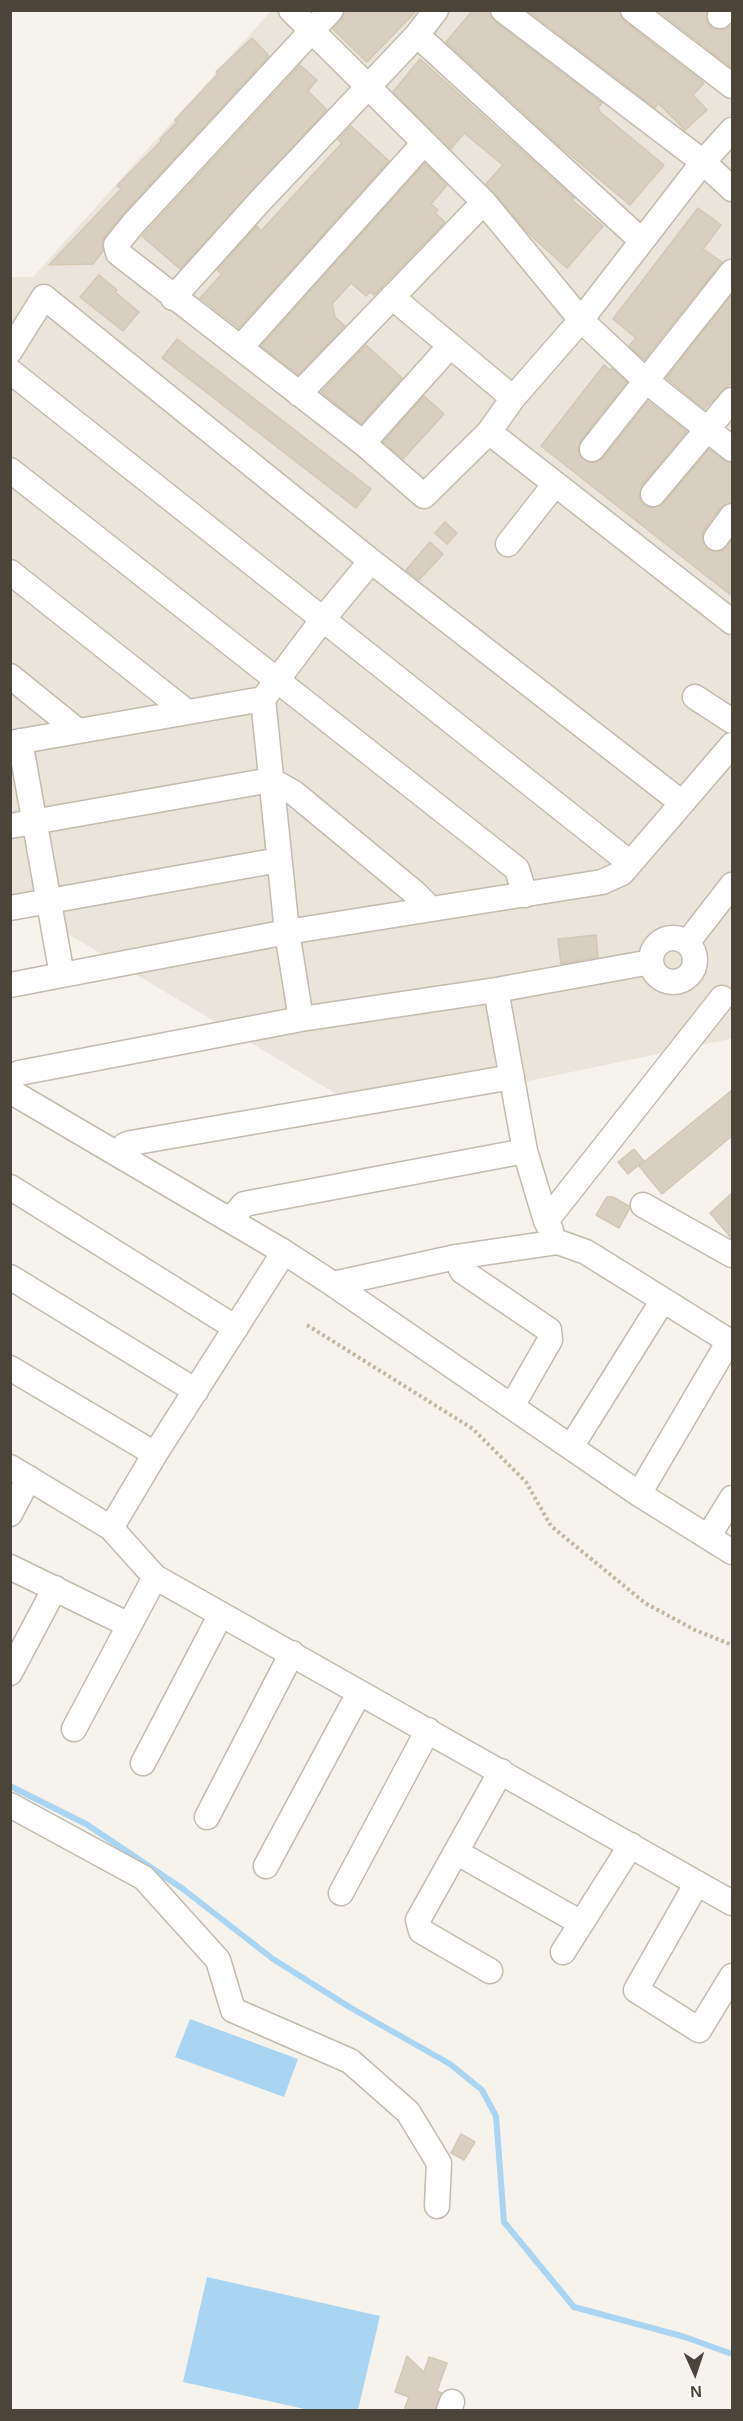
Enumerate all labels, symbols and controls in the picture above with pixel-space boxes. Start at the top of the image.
north arrow [665,2343,725,2403]
text: N [690,2383,702,2400]

